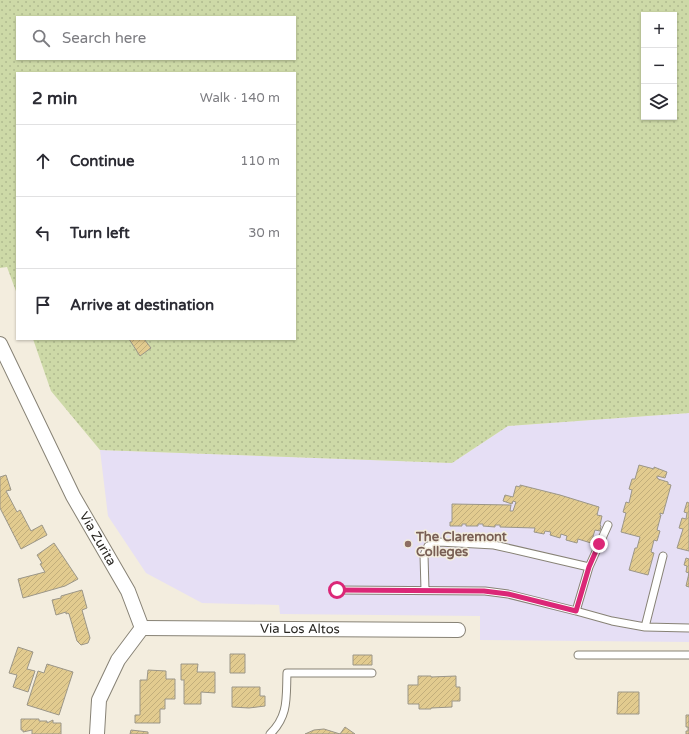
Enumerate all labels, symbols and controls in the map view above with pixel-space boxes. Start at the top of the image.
map controls [641,12,677,120]
button: + [641,12,677,48]
search box [16,16,296,60]
icon: search [30,27,52,49]
text: Search here [62,29,146,47]
button: − [641,48,677,84]
button: layers [641,84,677,120]
text: 2 min [32,88,77,109]
text: Walk · 140 m [200,90,280,106]
icon: ahead [32,150,54,172]
text: Continue [70,152,134,170]
text: 110 m [240,153,280,169]
icon: left [32,222,54,244]
text: Turn left [70,224,130,242]
text: 30 m [248,225,280,241]
icon: arrive [32,294,54,316]
text: Arrive at destination [70,296,214,314]
street label: Via Zurita [76,509,120,569]
place label: The Claremont Colleges [415,529,507,560]
route end [590,535,608,553]
marker: The Claremont Colleges [403,539,413,549]
route start [328,581,346,599]
street label: Via Los Altos [260,621,340,637]

